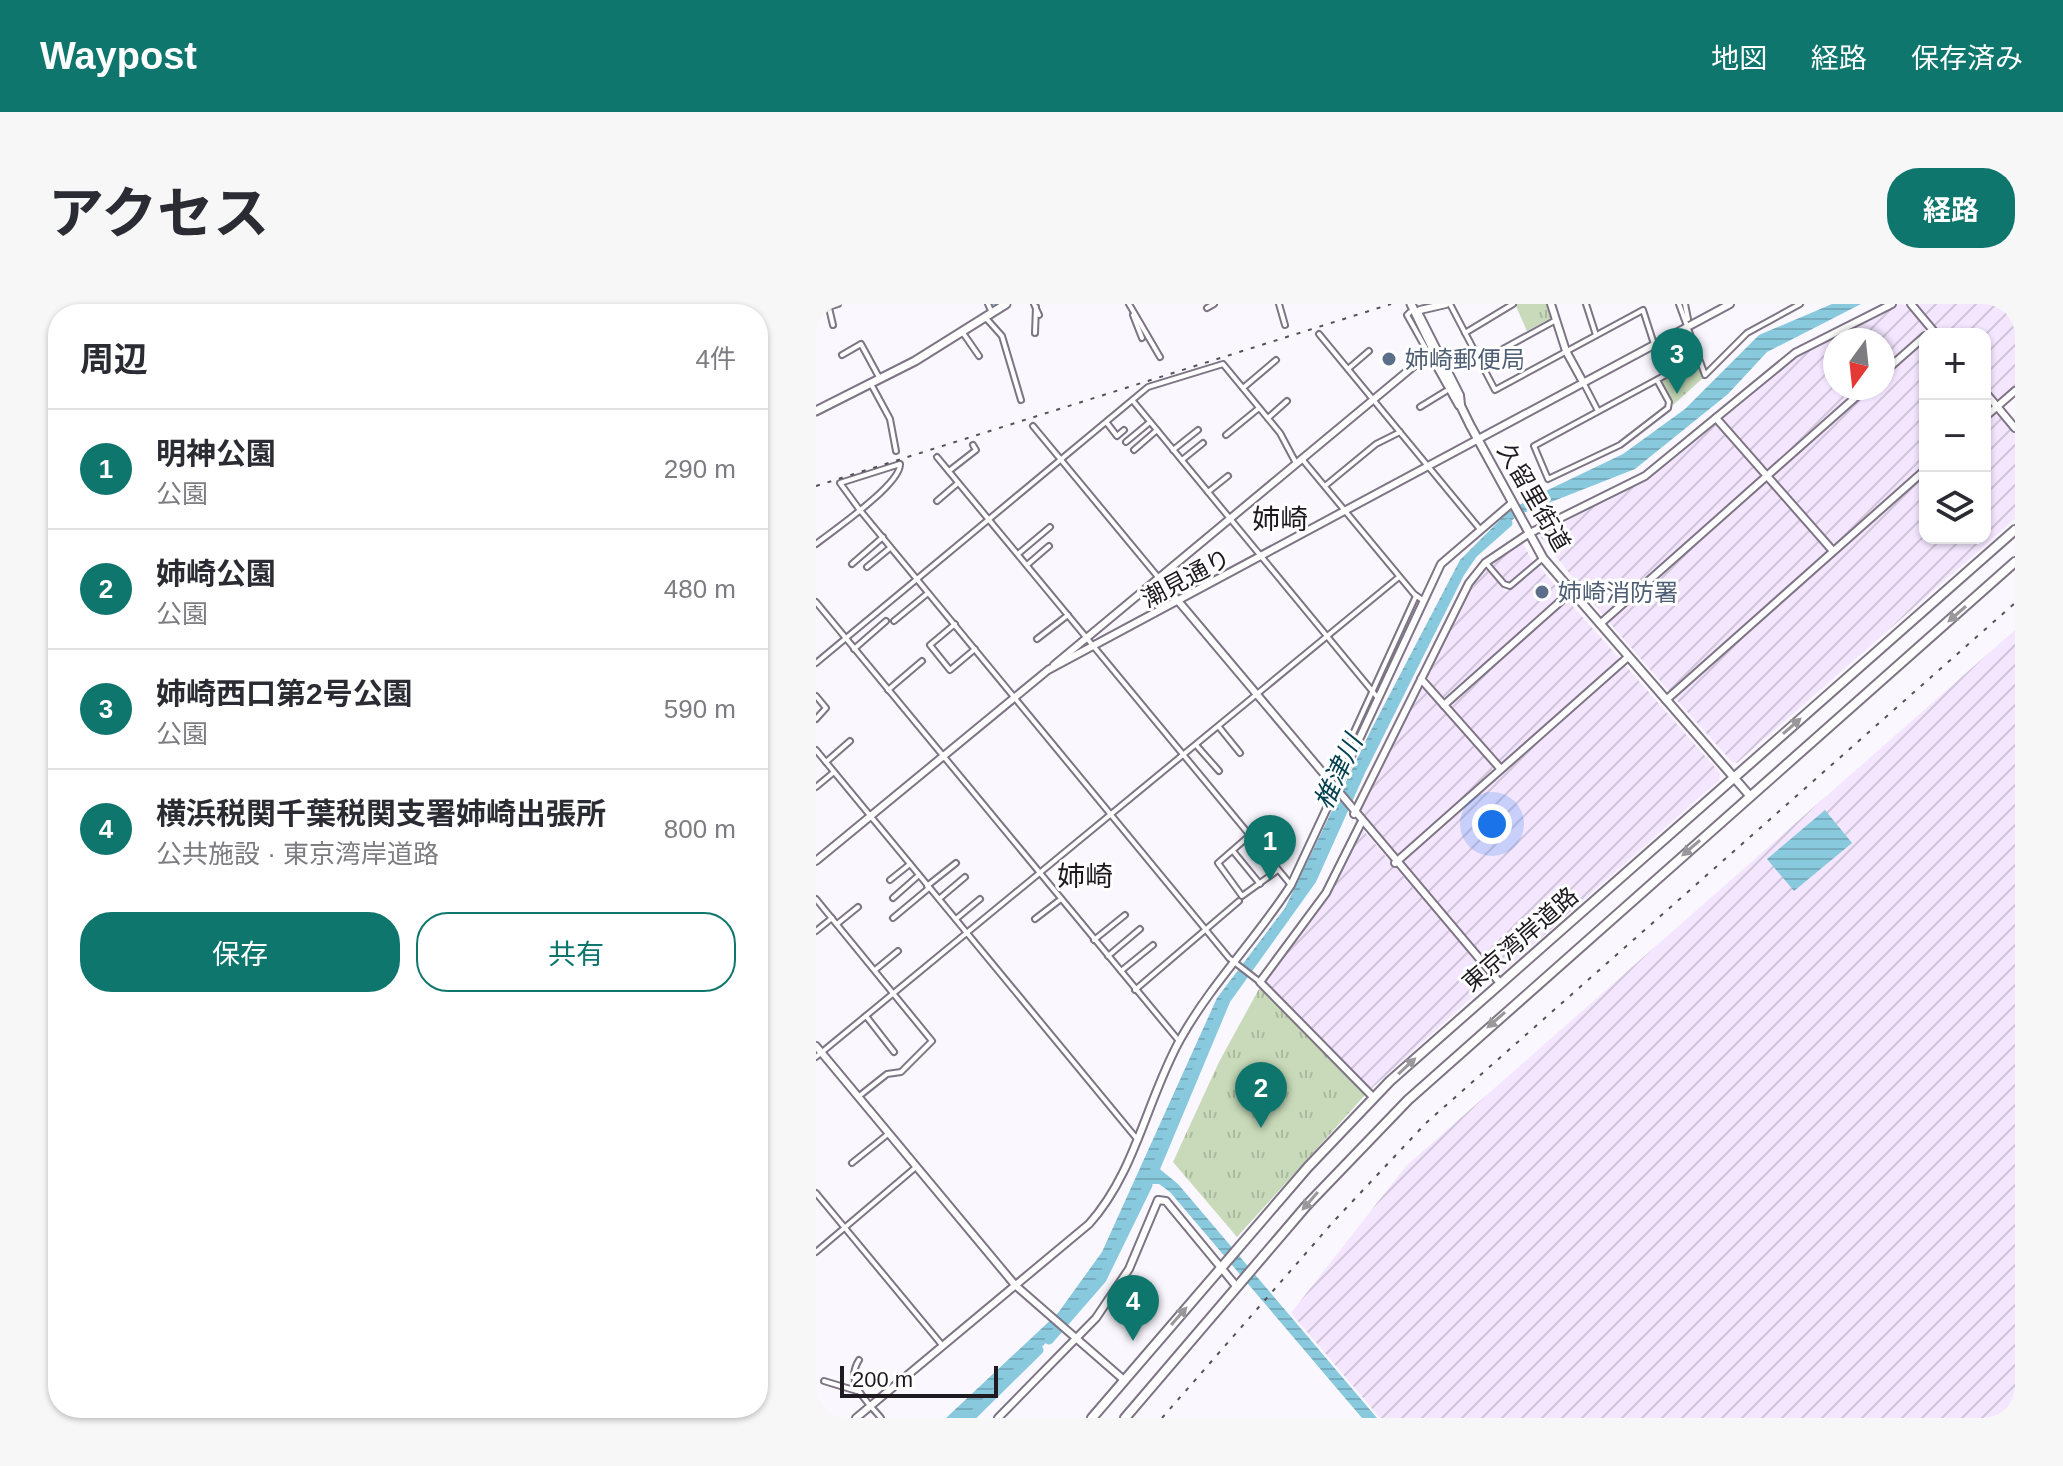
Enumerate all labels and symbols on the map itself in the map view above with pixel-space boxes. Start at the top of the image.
pin: 3 [1651,328,1703,394]
north arrow [1823,328,1895,400]
place label: 姉崎郵便局 [1405,346,1525,373]
marker: 姉崎郵便局 [1380,350,1398,368]
street label: 久留里街道 [1492,438,1576,556]
district label: 姉崎 [1252,504,1308,535]
street label: 潮見通り [1137,544,1235,612]
place label: 姉崎消防署 [1558,579,1678,606]
marker: 姉崎消防署 [1533,583,1551,601]
one-way arrow [1947,605,1967,622]
one-way arrow [1782,717,1801,735]
water label: 椎津川 [1308,728,1369,814]
your location [1472,804,1512,844]
pin: 1 [1244,815,1296,881]
one-way arrow [1682,839,1702,856]
district label: 姉崎 [1057,861,1113,892]
street label: 東京湾岸道路 [1457,882,1583,996]
one-way arrow [1487,1011,1507,1028]
one-way arrow [1398,1057,1417,1075]
pin: 2 [1235,1062,1287,1128]
one-way arrow [1302,1192,1320,1211]
pin: 4 [1107,1275,1159,1341]
one-way arrow [1170,1307,1187,1327]
scale bar [840,1362,998,1398]

